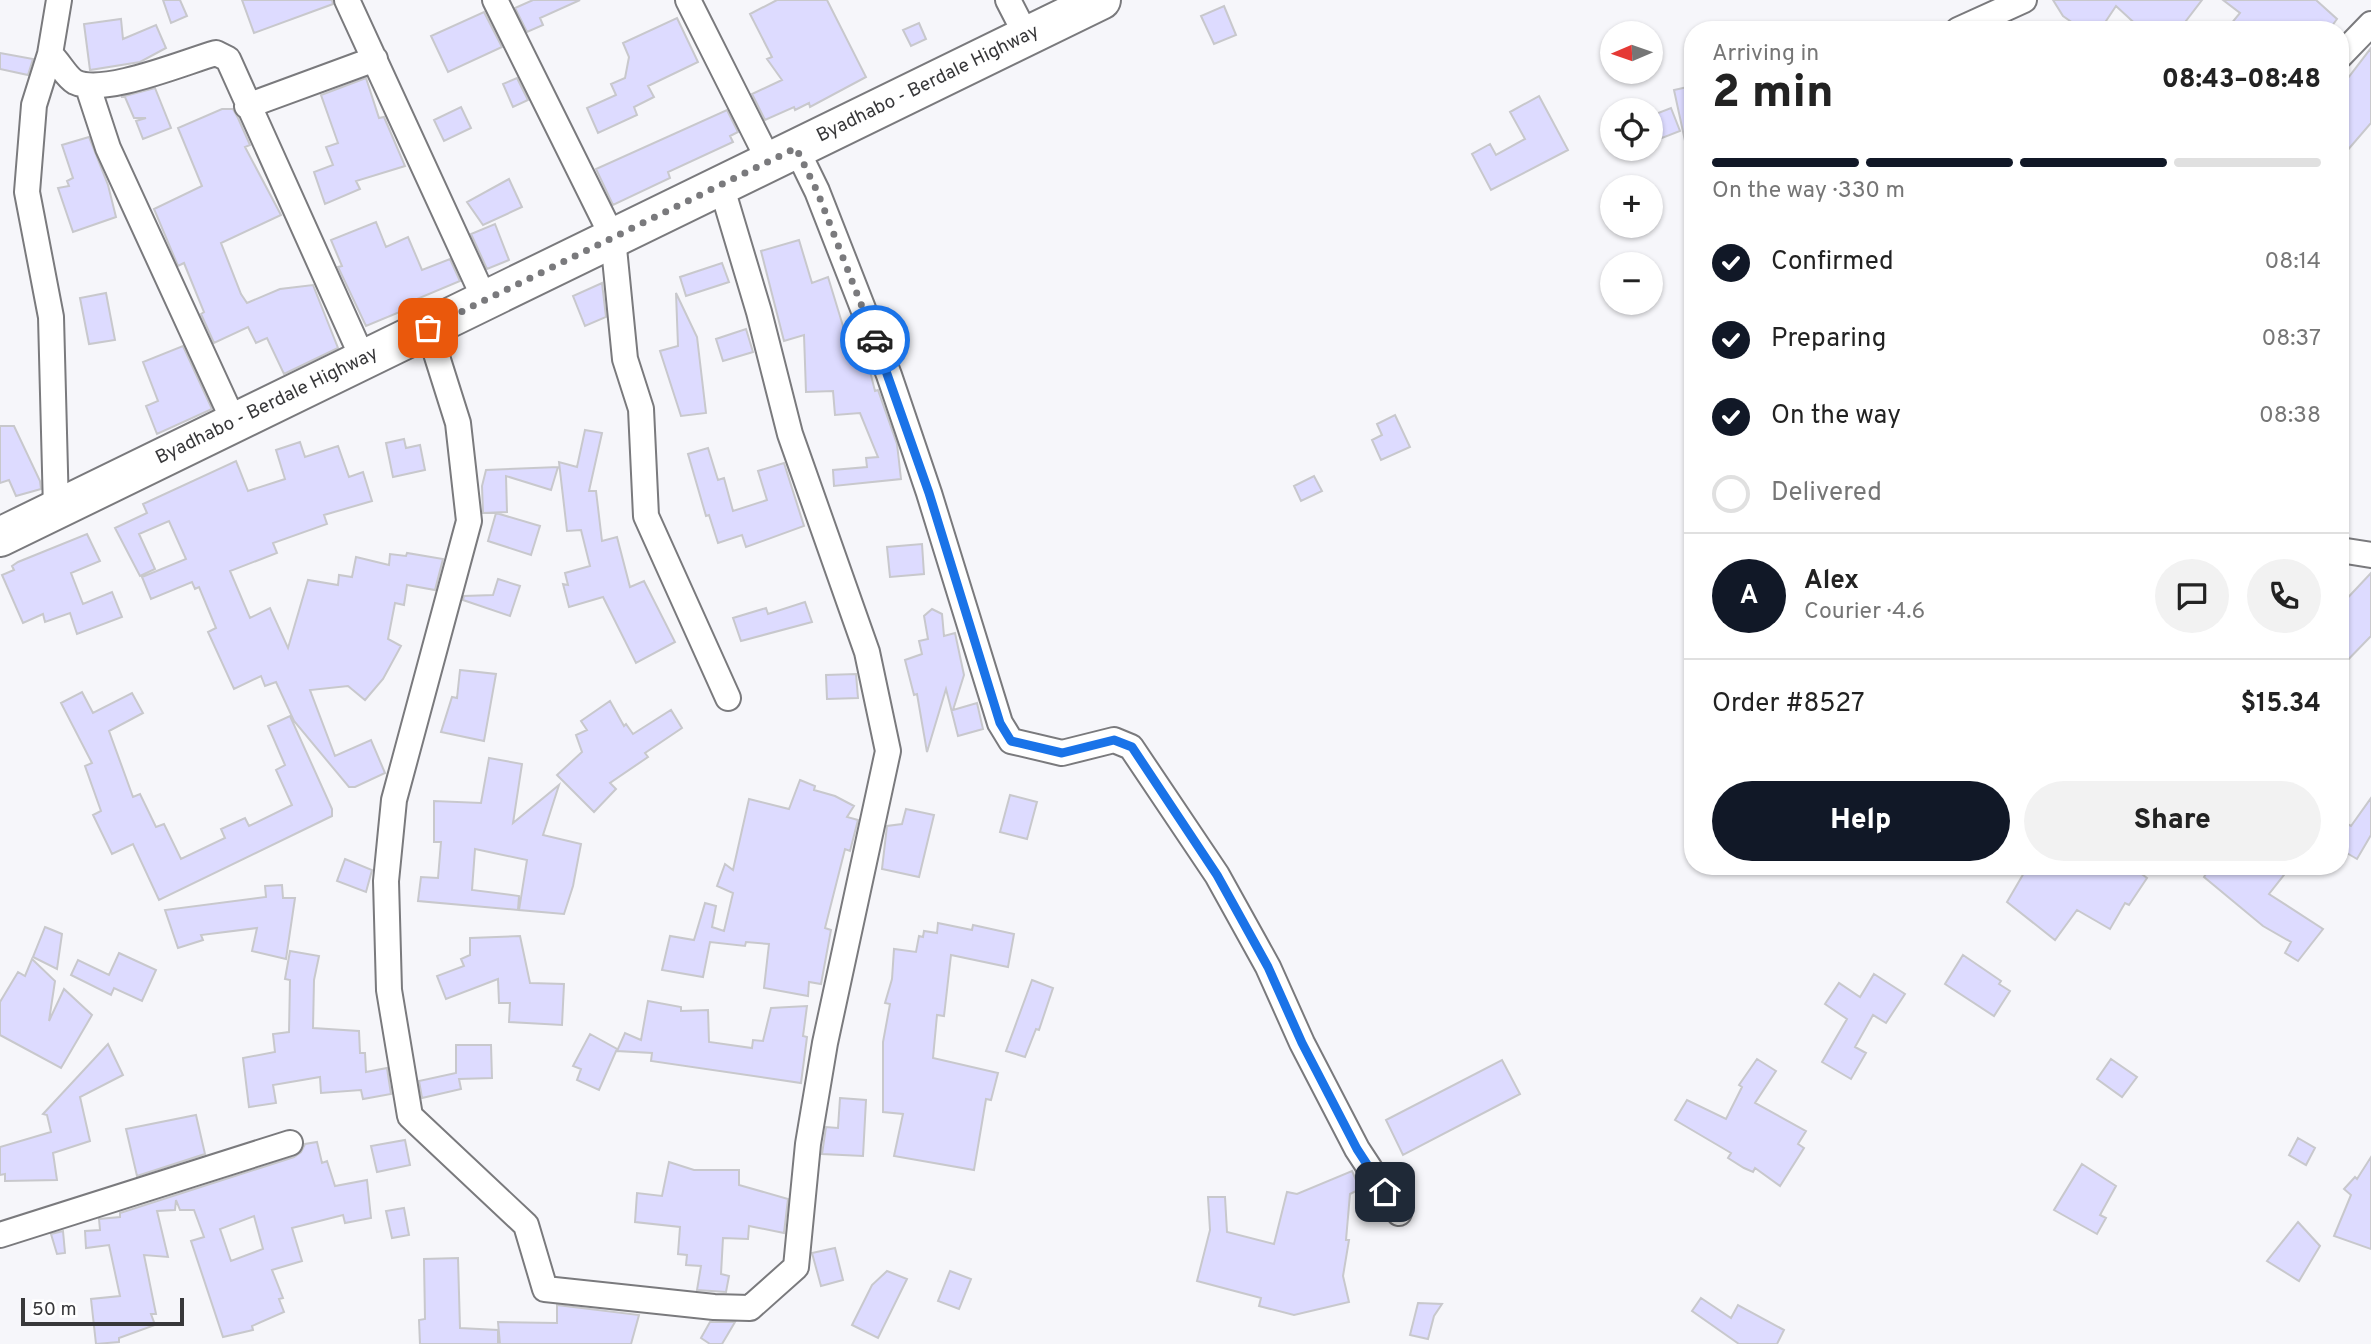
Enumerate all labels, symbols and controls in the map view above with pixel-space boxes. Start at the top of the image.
street label: Byadhabo - Berdale Highway [813,20,1043,148]
north arrow [1600,21,1662,84]
map controls [1600,21,1663,315]
text: Arriving in [1712,40,1819,69]
text: 08:43–08:48 [2162,64,2321,97]
text: 2 min [1712,65,1834,124]
button: locate [1600,98,1663,161]
button: + [1600,175,1663,238]
text: On the way · 330 m [1712,177,1905,206]
icon: check [1712,244,1750,282]
text: Confirmed [1771,246,1894,279]
text: 08:14 [2265,248,2321,277]
button: − [1600,252,1663,315]
pin [398,298,458,358]
courier [840,305,910,375]
icon: bag [409,309,447,347]
icon: car [856,321,894,359]
icon: check [1712,321,1750,359]
text: Preparing [1771,323,1886,356]
text: 08:37 [2261,325,2321,354]
street label: Byadhabo - Berdale Highway [152,342,382,470]
icon: check [1712,398,1750,436]
text: On the way [1771,400,1901,433]
text: 08:38 [2259,402,2321,431]
text: Delivered [1771,477,1882,510]
button: chat [2155,559,2229,633]
button: phone [2247,559,2321,633]
text: Alex [1804,565,1859,598]
text: A [1740,580,1758,613]
text: Courier · 4.6 [1804,598,1925,627]
text: Order #8527 [1712,688,1865,721]
text: $15.34 [2240,688,2321,721]
button: Help [1712,781,2010,861]
button: Share [2024,781,2321,861]
pin [1355,1162,1415,1222]
icon: home [1366,1173,1404,1211]
scale bar [21,1295,184,1327]
text: 50 m [32,1298,77,1322]

